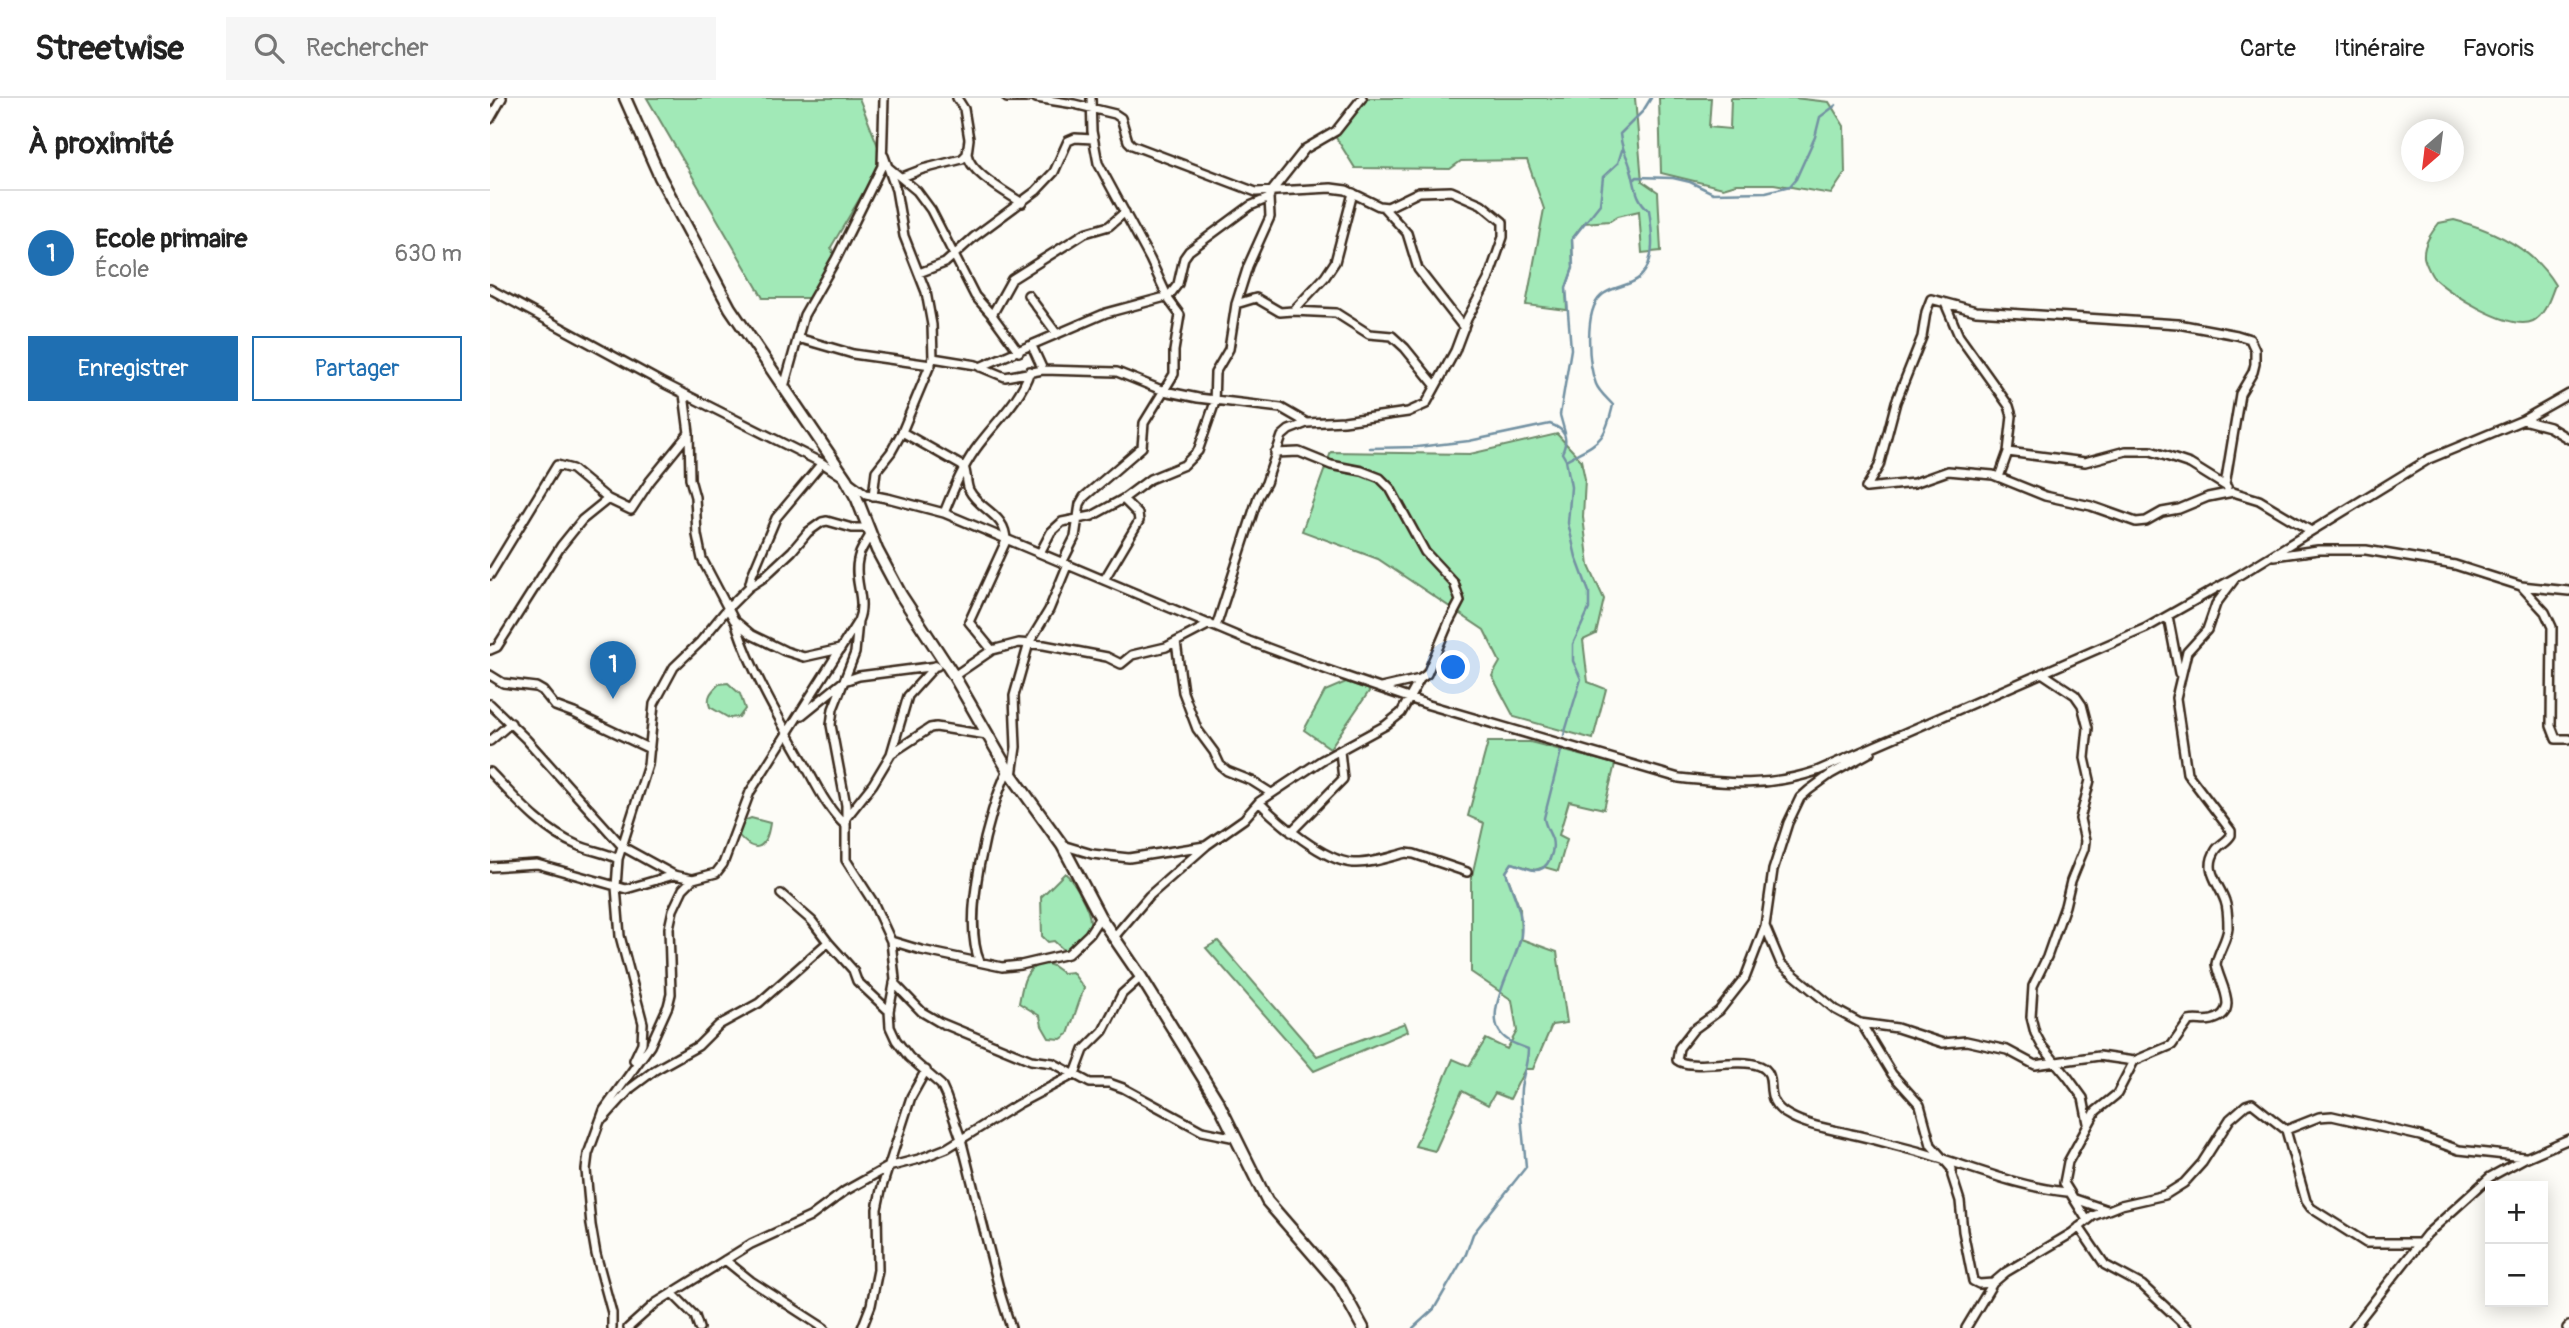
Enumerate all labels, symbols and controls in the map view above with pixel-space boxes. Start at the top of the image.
search box [226,17,716,80]
text: Streetwise [35,28,184,69]
icon: search [250,29,288,67]
text: Rechercher [306,32,429,64]
text: Carte [2240,34,2296,63]
text: Itinéraire [2334,34,2425,63]
text: Favoris [2463,34,2534,63]
north arrow [2401,119,2464,182]
text: À proximité [28,125,174,162]
text: Ecole primaire [95,223,247,255]
text: 1 [47,239,56,268]
text: 630 m [395,239,462,268]
text: École [95,255,149,284]
button: Enregistrer [28,336,238,401]
button: Partager [252,336,462,401]
pin: 1 [590,641,636,699]
your location [1436,650,1470,684]
map controls [2485,1181,2548,1307]
button: + [2485,1181,2548,1244]
button: − [2485,1244,2548,1307]

